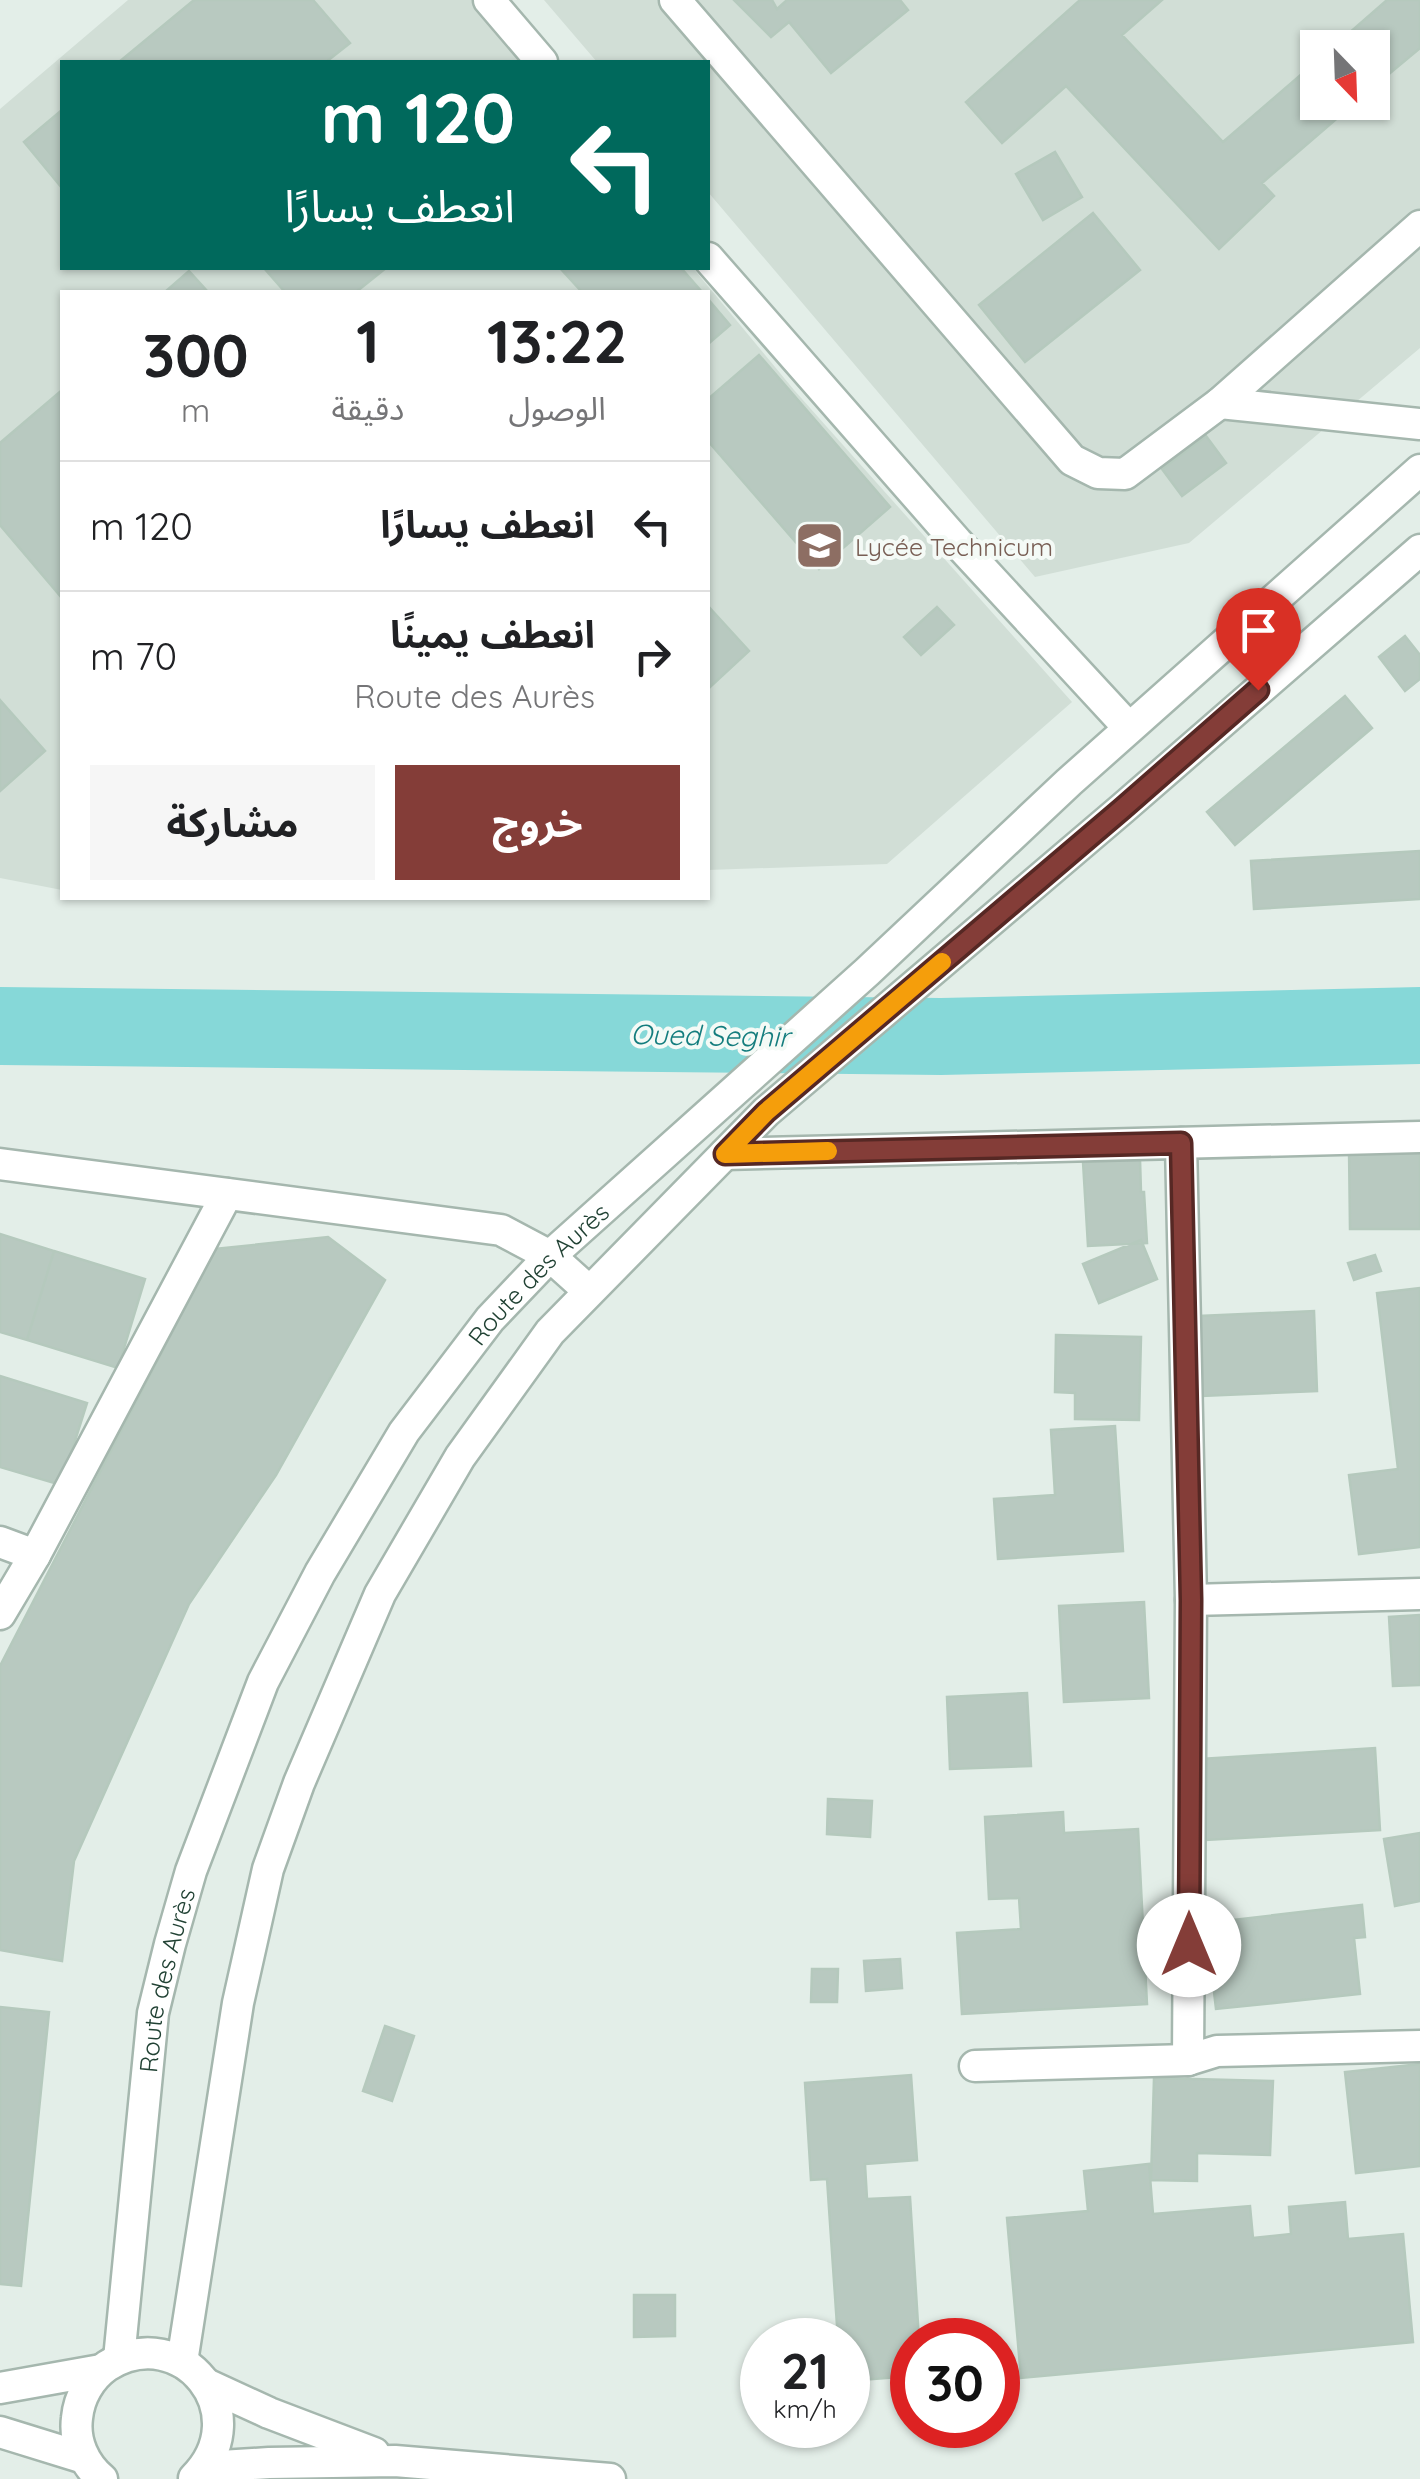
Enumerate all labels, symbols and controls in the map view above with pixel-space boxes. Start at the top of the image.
north arrow [1300,30,1390,120]
map controls [1300,30,1390,120]
text: 120 m [321,73,515,161]
icon: left [550,100,680,230]
text: انعطف يسارًا [284,177,515,233]
text: 1 [356,303,380,378]
text: 13:22 [487,303,627,378]
text: 300 [143,317,249,392]
text: دقيقة [331,388,404,428]
text: الوصول [509,388,606,428]
text: m [181,390,210,430]
icon: left [625,499,680,554]
text: انعطف يسارًا [380,500,595,548]
text: 120 m [90,502,193,550]
school or university icon: Lycée Technicum [794,520,846,572]
place label: Lycée Technicum [855,531,1053,562]
pin [1216,588,1301,691]
icon: arrive [1231,603,1286,658]
text: انعطف يمينًا [390,610,595,658]
icon: right [625,629,680,684]
text: 70 m [90,632,177,680]
text: Route des Aurès [354,676,595,716]
button: مشاركة [90,765,375,880]
button: خروج [395,765,680,880]
water label: Oued Seghir [630,1016,793,1054]
street label: Route des Aurès [461,1196,615,1351]
street label: Route des Aurès [132,1885,201,2074]
position arrow [1137,1893,1241,1997]
speed limit sign: 30 [890,2318,1020,2448]
text: 21 [781,2339,829,2402]
text: km/h [773,2393,837,2424]

